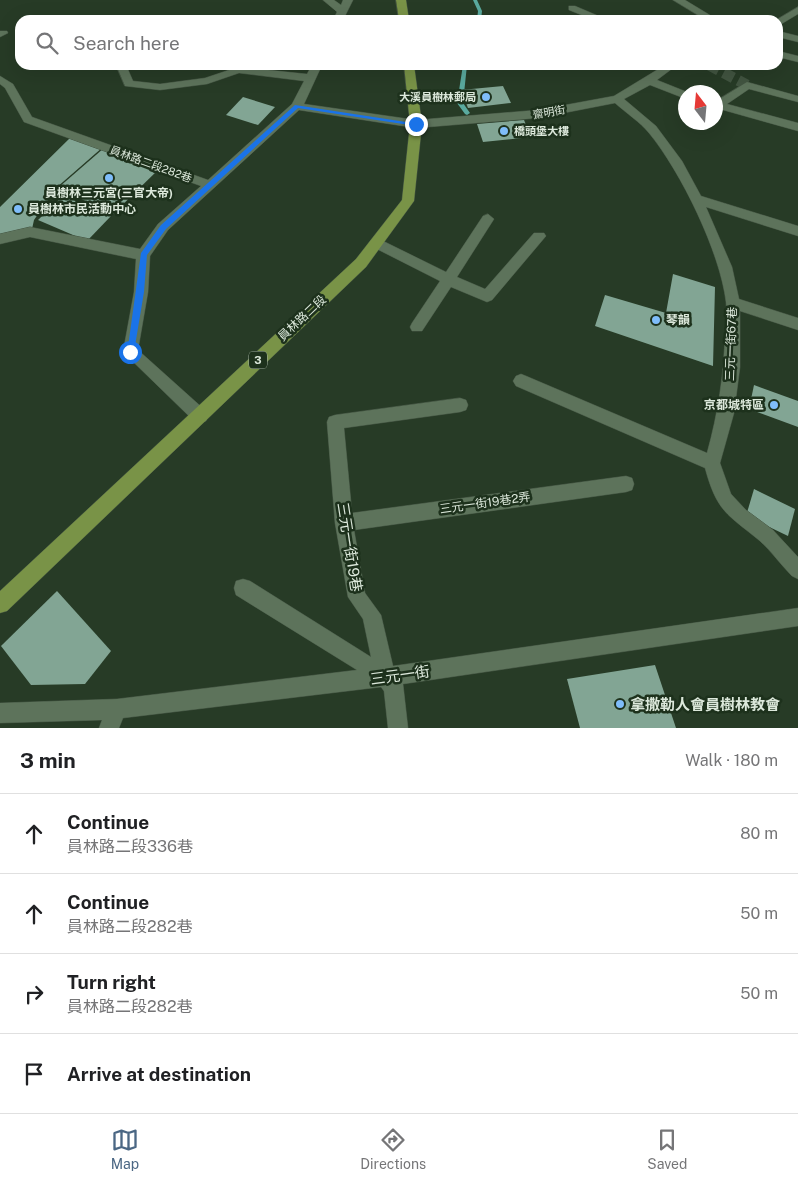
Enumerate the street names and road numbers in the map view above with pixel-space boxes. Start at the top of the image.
street label: 齋明街 [532,103,566,121]
street label: 員林路二段282巷 [108,144,194,184]
street label: 員林路二段 [275,292,329,344]
street label: 三元一街67巷 [723,307,739,381]
road number: 3 [249,352,267,368]
street label: 三元一街19巷2弄 [439,490,531,516]
street label: 三元一街19巷 [335,501,365,593]
street label: 三元一街 [369,662,431,688]

